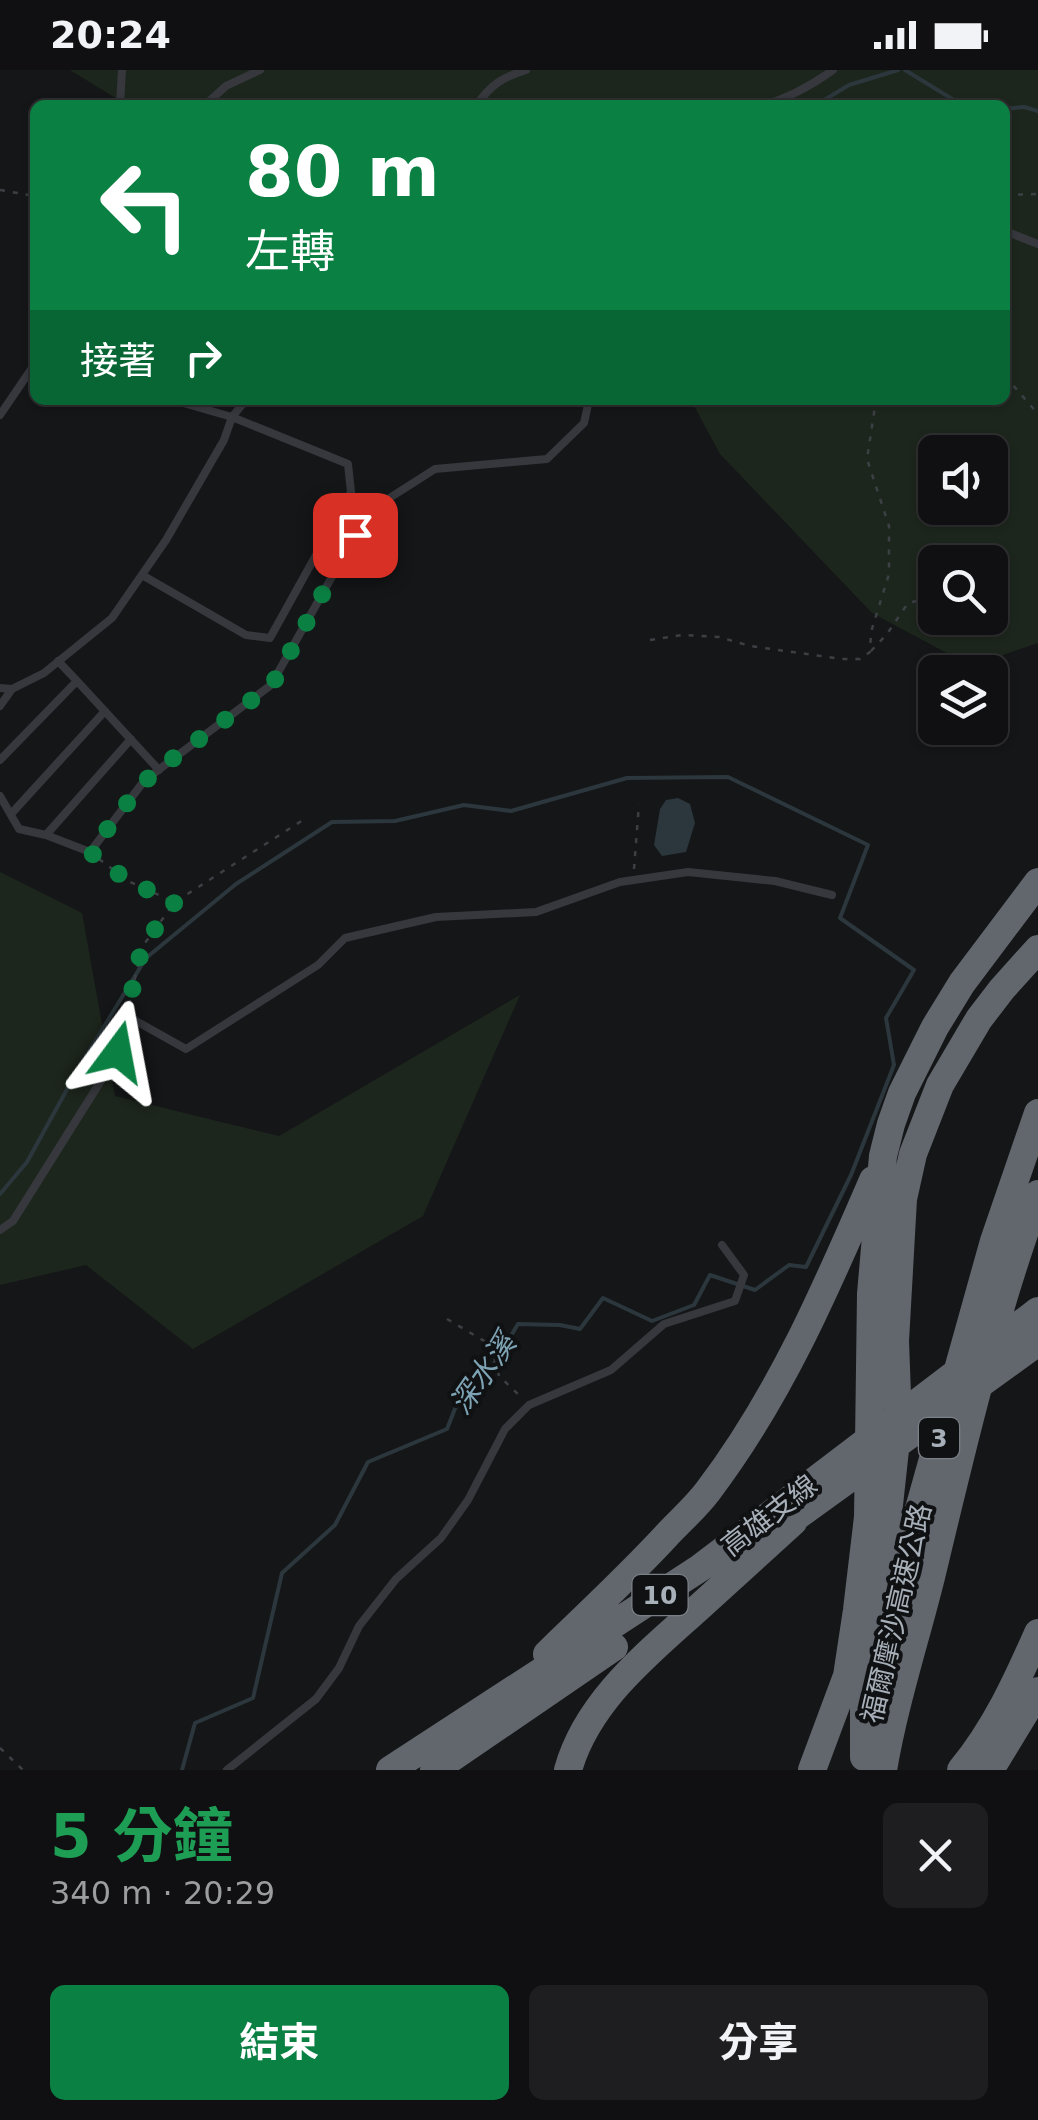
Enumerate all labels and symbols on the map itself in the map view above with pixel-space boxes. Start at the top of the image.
pin [313,493,398,578]
position arrow [66,1000,170,1104]
water label: 深水溪 [442,1324,525,1421]
road number: 3 [919,1418,959,1458]
street label: 高雄支線 [715,1468,824,1563]
street label: 福爾摩沙高速公路 [855,1500,938,1726]
road number: 10 [632,1575,688,1615]

